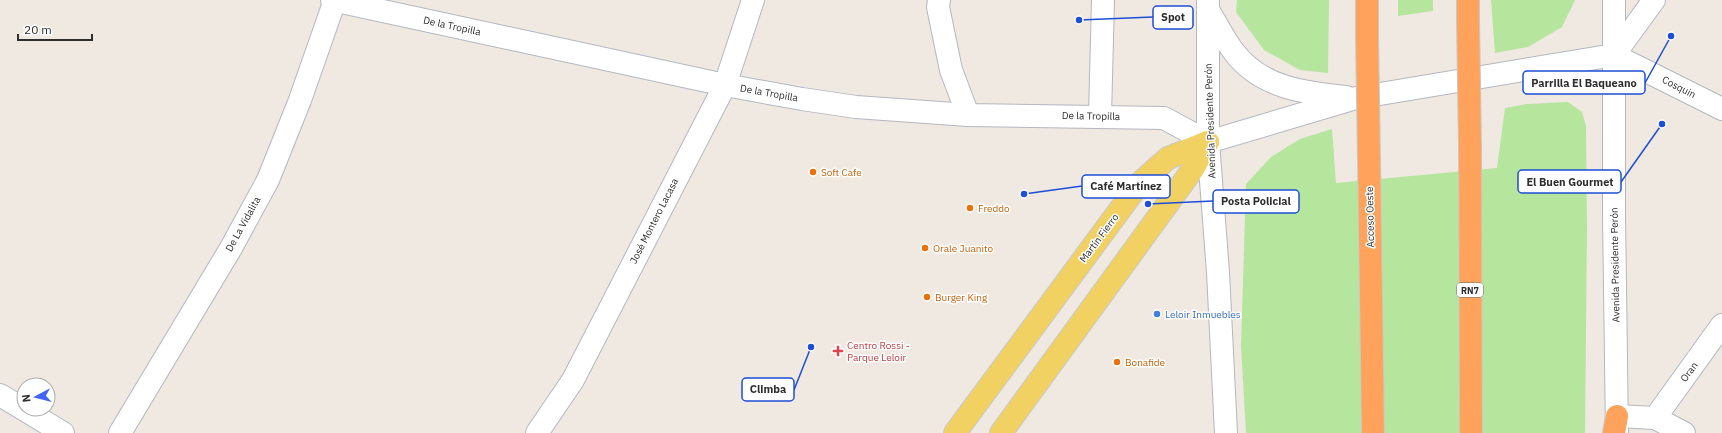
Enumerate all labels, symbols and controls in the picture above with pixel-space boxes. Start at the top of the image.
callout: Spot [1153,6,1193,29]
text: Spot [1161,10,1185,24]
street label: De la Tropilla [422,14,483,39]
scale bar [18,16,92,42]
text: 20 m [24,22,52,37]
street label: Avenida Presidente Perón [1201,63,1219,179]
callout: Parrilla El Baqueano [1523,71,1645,94]
street label: Cosquin [1660,73,1698,101]
text: Parrilla El Baqueano [1531,76,1637,90]
street label: De la Tropilla [739,82,800,105]
street label: De la Tropilla [1062,109,1121,123]
place label: Soft Cafe [821,166,862,179]
marker: Soft Cafe [808,167,818,177]
callout: El Buen Gourmet [1518,170,1621,193]
street label: José Montero Lacasa [627,175,681,266]
callout: Café Martínez [1082,175,1170,198]
text: El Buen Gourmet [1526,175,1614,189]
text: Café Martínez [1090,179,1162,193]
street label: Acceso Oeste [1363,186,1377,248]
callout: Posta Policial [1213,190,1299,213]
street label: De La Vidalita [223,194,264,254]
text: Posta Policial [1221,194,1292,208]
place label: Freddo [978,202,1010,215]
marker: Freddo [965,203,975,213]
street label: Avenida Presidente Perón [1607,207,1623,323]
street label: Martín Fierro [1076,211,1122,265]
place label: Orale Juanito [933,242,993,255]
marker: Orale Juanito [920,243,930,253]
road number: RN7 [1457,283,1483,297]
place label: Burger King [935,291,988,304]
marker: Burger King [922,292,932,302]
place label: Leloir Inmuebles [1165,308,1241,321]
marker: Leloir Inmuebles [1152,309,1162,319]
place label: Centro Rossi - Parque Leloir [847,339,910,364]
marker: Centro Rossi - Parque Leloir [832,345,844,357]
place label: Bonafide [1125,356,1166,369]
marker: Bonafide [1112,357,1122,367]
street label: Oran [1677,359,1701,385]
north arrow [16,377,56,417]
callout: Climba [742,378,794,401]
text: Climba [750,382,786,396]
text: N [19,393,34,403]

